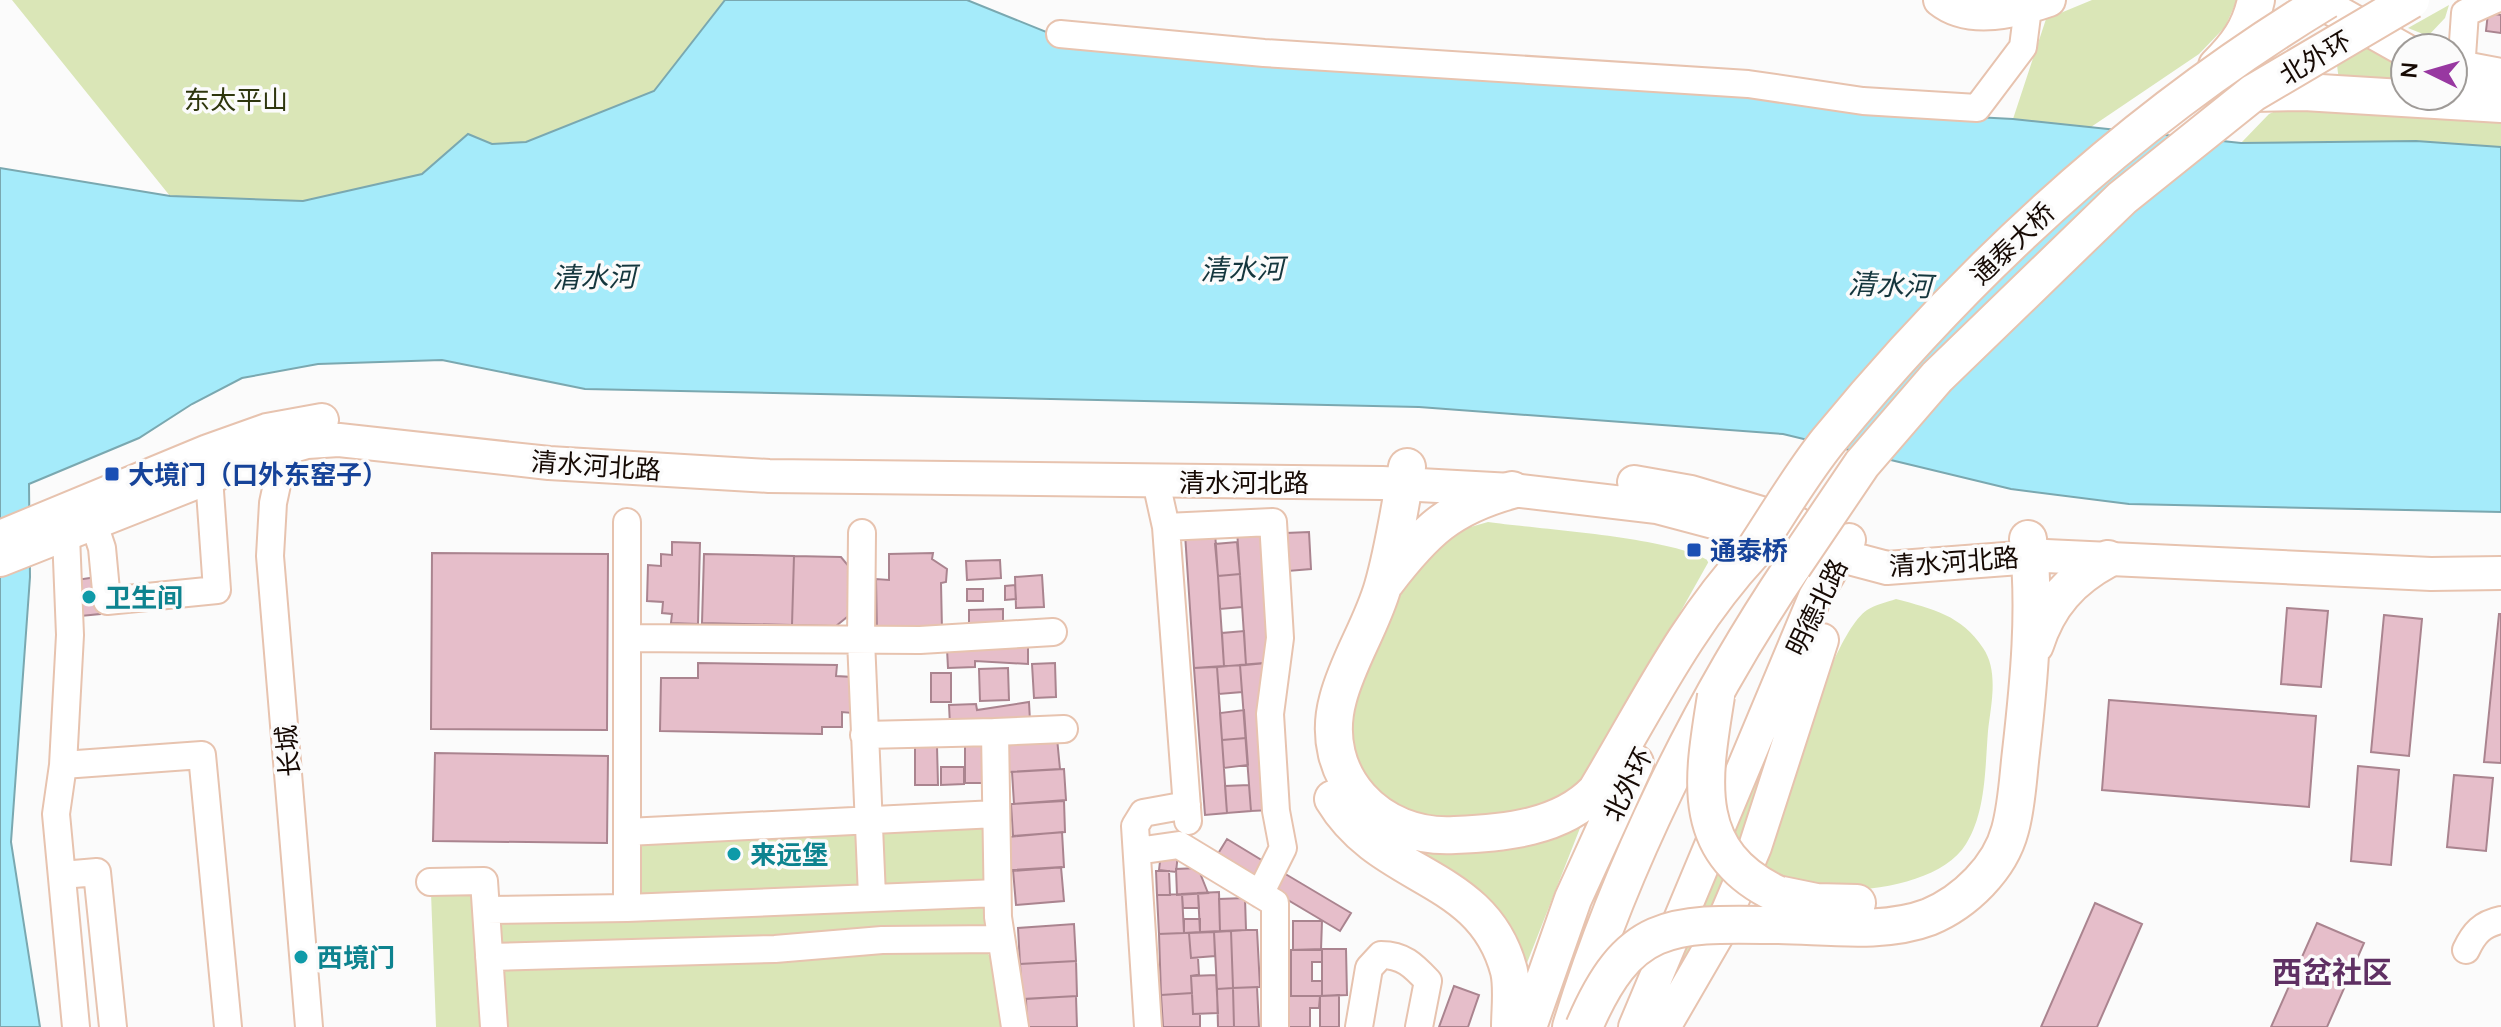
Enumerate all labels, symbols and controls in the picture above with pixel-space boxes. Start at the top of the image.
street label: 北外环 [2272,21,2358,93]
north arrow [2389,32,2469,112]
text: N [2393,61,2425,79]
park label: 东太平山 [184,81,288,117]
street label: 通泰大桥 [1962,194,2062,292]
water label: 清水河 [1200,248,1289,288]
water label: 清水河 [552,256,641,296]
water label: 清水河 [1847,264,1938,305]
street label: 清水河北路 [530,443,662,487]
place label: 大境门（口外东窑子） [128,456,388,492]
street label: 清水河北路 [1179,464,1309,500]
marker: 大境门（口外东窑子） [103,465,121,483]
place label: 通泰桥 [1710,532,1788,568]
street label: 清水河北路 [1888,539,2020,583]
marker: 通泰桥 [1685,541,1703,559]
street label: 明德北路 [1777,552,1855,662]
place label: 卫生间 [105,579,183,615]
marker: 卫生间 [80,588,98,606]
street label: 长城 [267,724,307,778]
street label: 北外环 [1594,741,1660,827]
place label: 来远堡 [750,836,828,872]
marker: 来远堡 [725,845,743,863]
place label: 西境门 [317,939,395,975]
marker: 西境门 [292,948,310,966]
district label: 西岔社区 [2272,951,2392,992]

